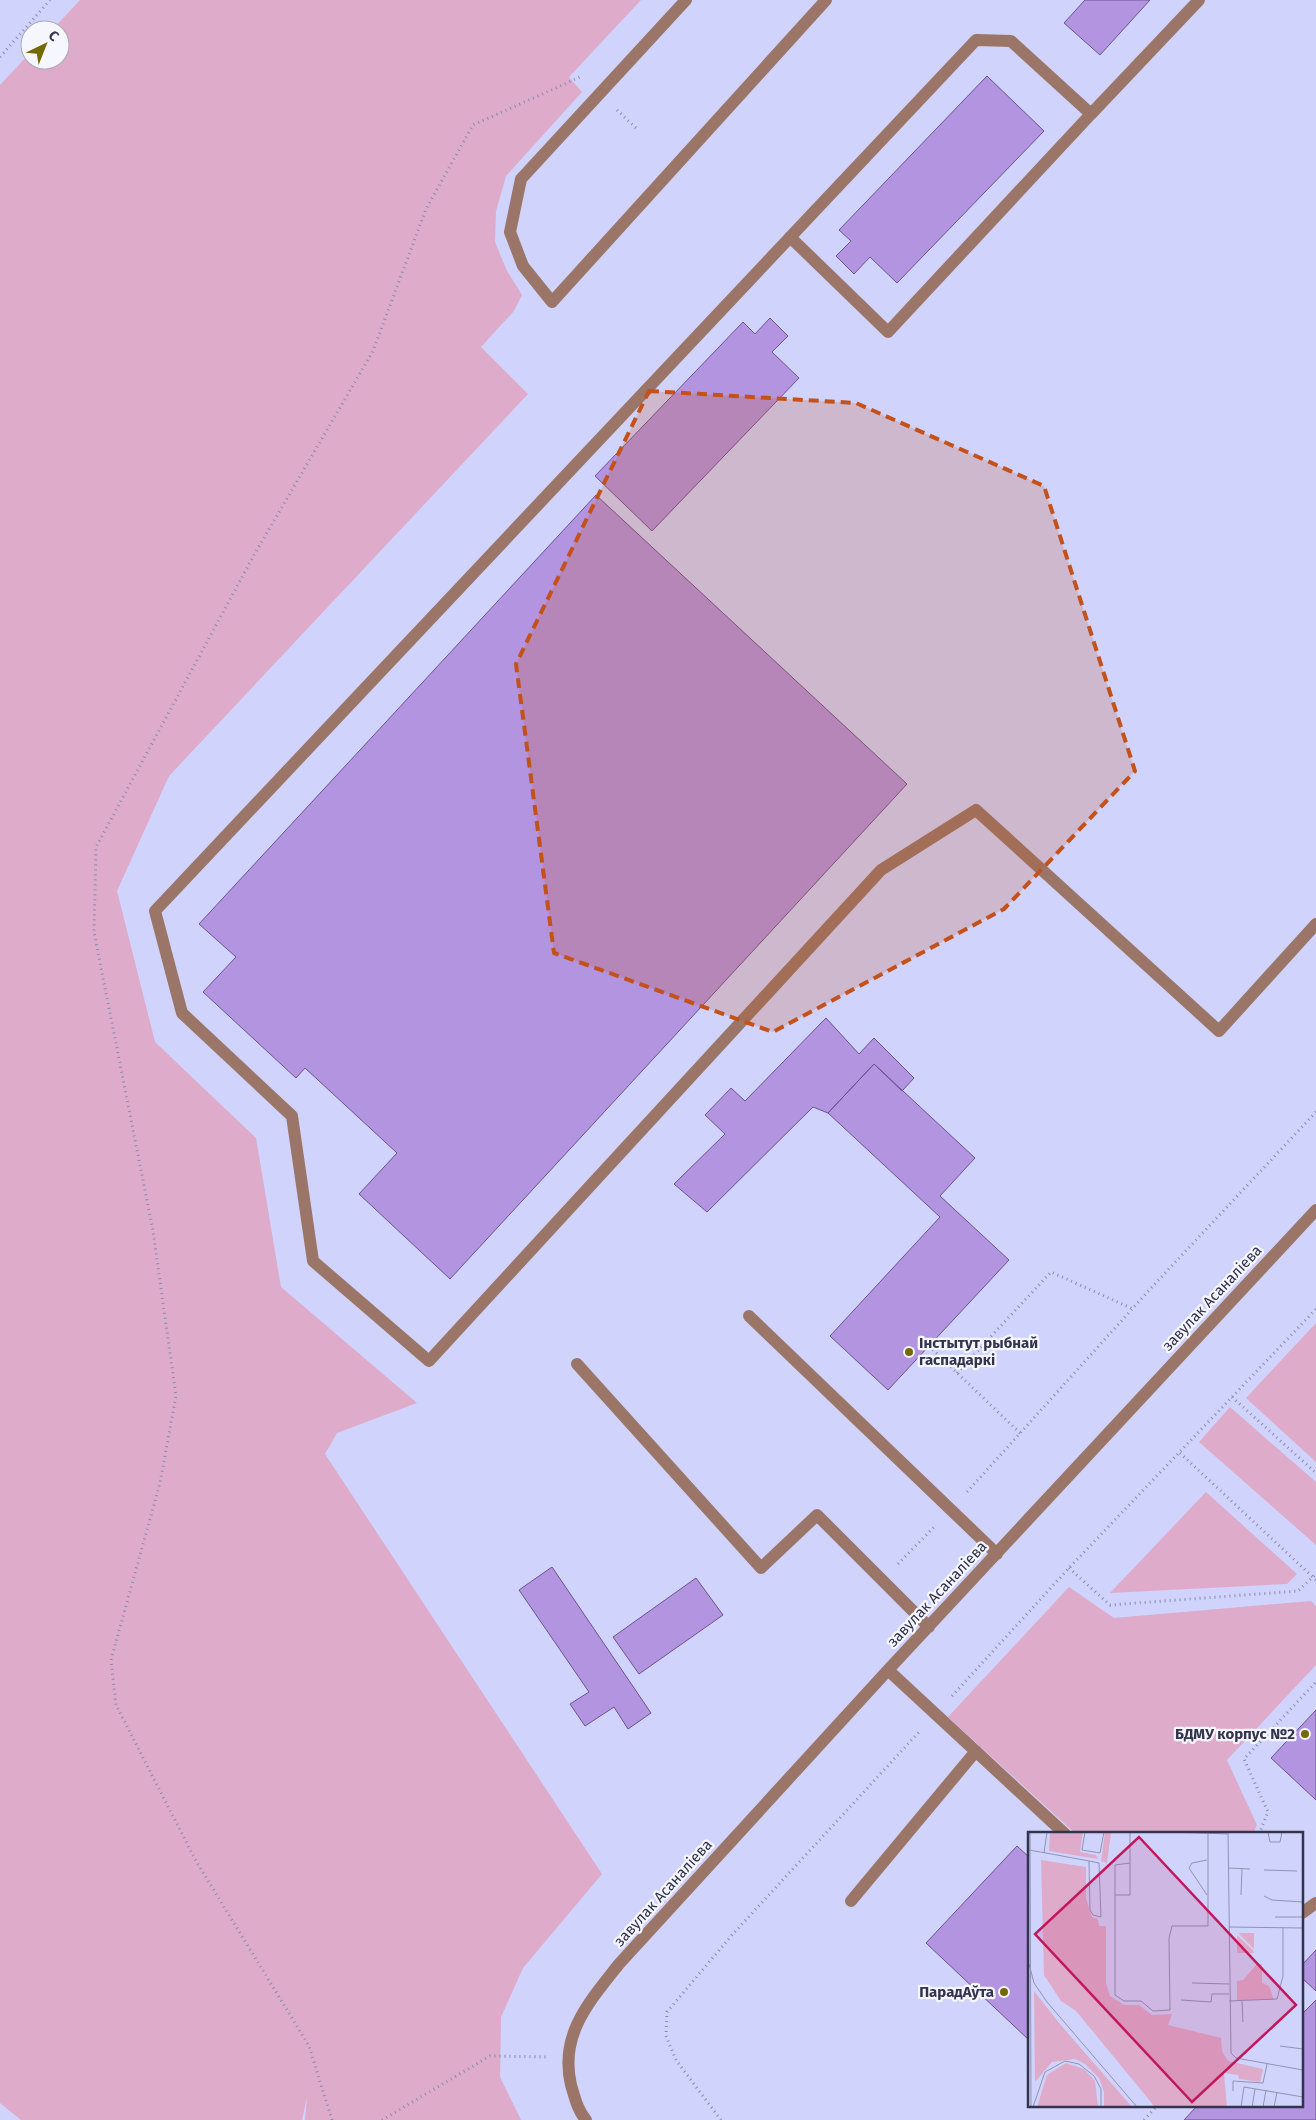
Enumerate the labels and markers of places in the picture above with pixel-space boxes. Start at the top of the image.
place label: Інстытут рыбнай гаспадаркі [919,1334,1038,1369]
marker: Інстытут рыбнай гаспадаркі [903,1346,915,1358]
place label: БДМУ корпус №2 [1175,1725,1295,1743]
marker: БДМУ корпус №2 [1299,1728,1311,1740]
place label: ПарадАўта [919,1983,994,2001]
marker: ПарадАўта [998,1986,1010,1998]

